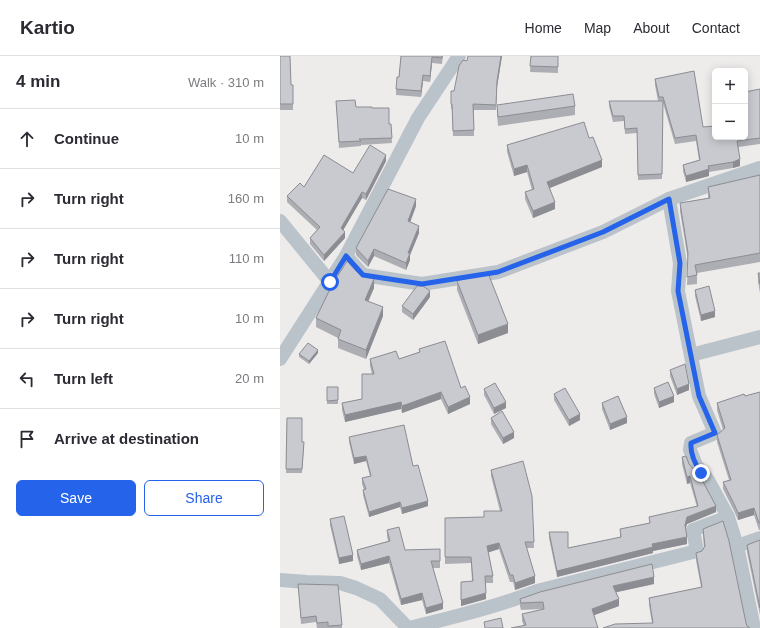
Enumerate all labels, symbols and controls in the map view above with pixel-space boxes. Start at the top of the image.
text: Kartio [20,17,75,38]
text: Home [525,20,562,36]
text: Map [584,20,611,36]
text: About [633,20,670,36]
text: Contact [692,20,740,36]
map controls [712,68,748,140]
button: + [712,68,748,104]
text: 4 min [16,72,60,91]
text: Walk · 310 m [188,75,264,90]
button: − [712,104,748,140]
icon: ahead [16,128,38,150]
text: Continue [54,130,119,147]
text: 10 m [235,131,264,146]
icon: right [16,188,38,210]
text: Turn right [54,190,124,207]
text: 160 m [228,191,264,206]
icon: right [16,248,38,270]
text: Turn right [54,250,124,267]
text: 110 m [229,251,264,266]
route start [321,273,339,291]
icon: right [16,308,38,330]
text: Turn right [54,310,124,327]
text: 10 m [235,311,264,326]
icon: left [16,368,38,390]
text: Turn left [54,370,113,387]
text: 20 m [235,371,264,386]
icon: arrive [16,428,38,450]
text: Arrive at destination [54,430,199,447]
route end [692,464,710,482]
button: Save [16,480,136,516]
button: Share [144,480,264,516]

